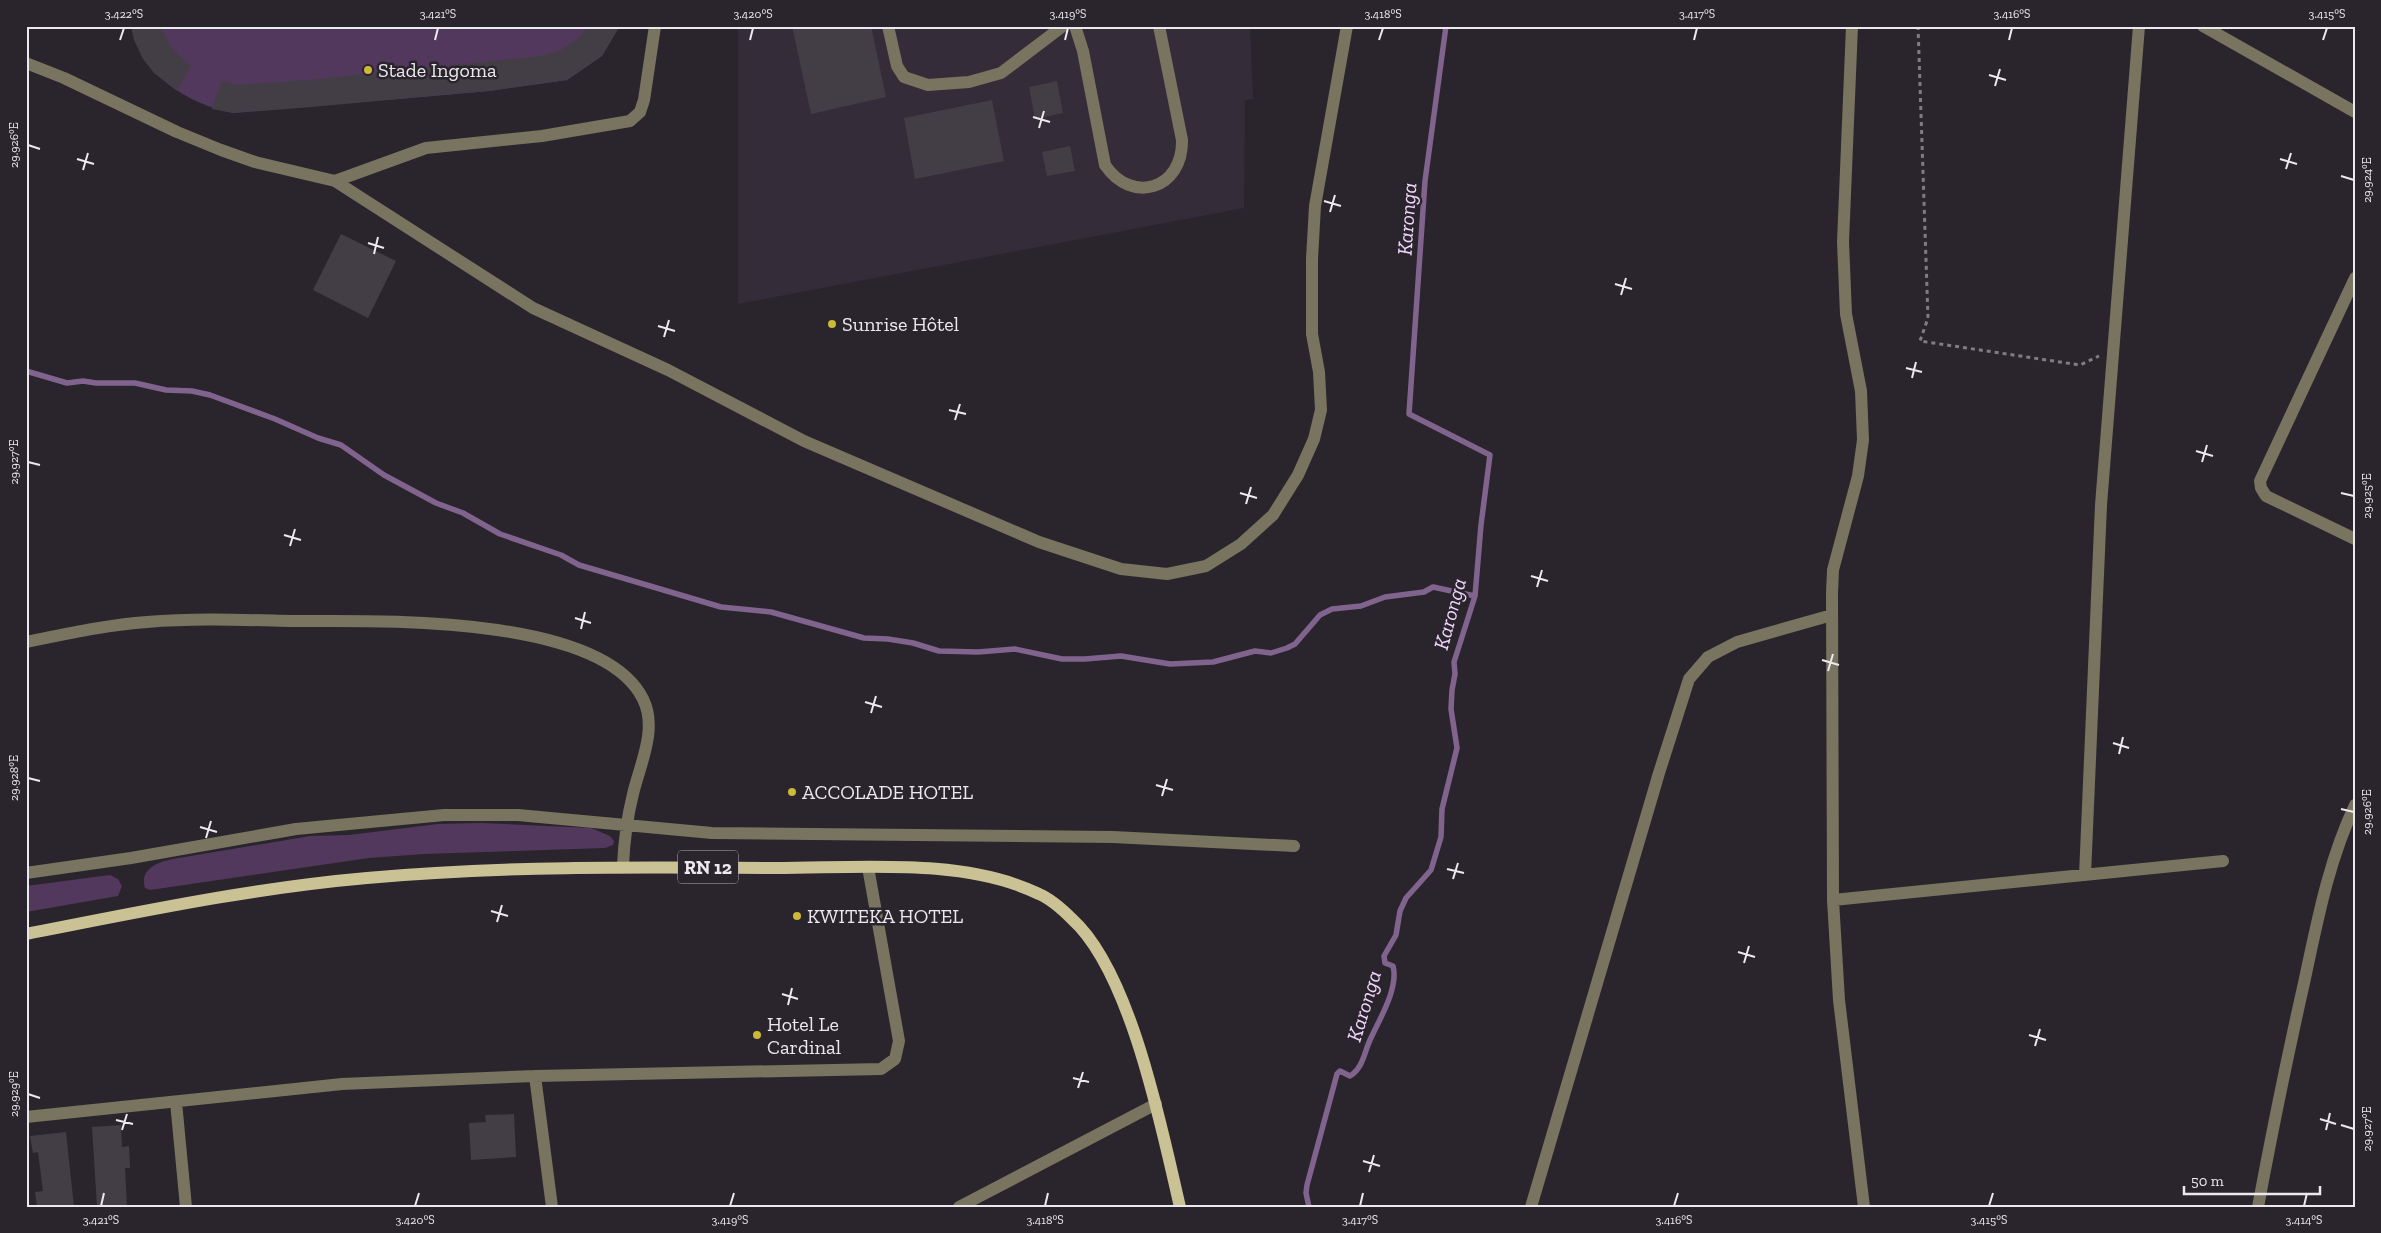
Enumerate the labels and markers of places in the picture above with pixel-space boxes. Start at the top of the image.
place label: Stade Ingoma [378,58,497,82]
marker: Stade Ingoma [362,64,374,76]
place label: Sunrise Hôtel [842,312,959,336]
marker: Sunrise Hôtel [826,318,838,330]
place label: ACCOLADE HOTEL [802,780,973,804]
marker: ACCOLADE HOTEL [786,786,798,798]
place label: KWITEKA HOTEL [807,904,963,928]
marker: KWITEKA HOTEL [791,910,803,922]
place label: Hotel Le Cardinal [767,1012,841,1059]
marker: Hotel Le Cardinal [751,1029,763,1041]

